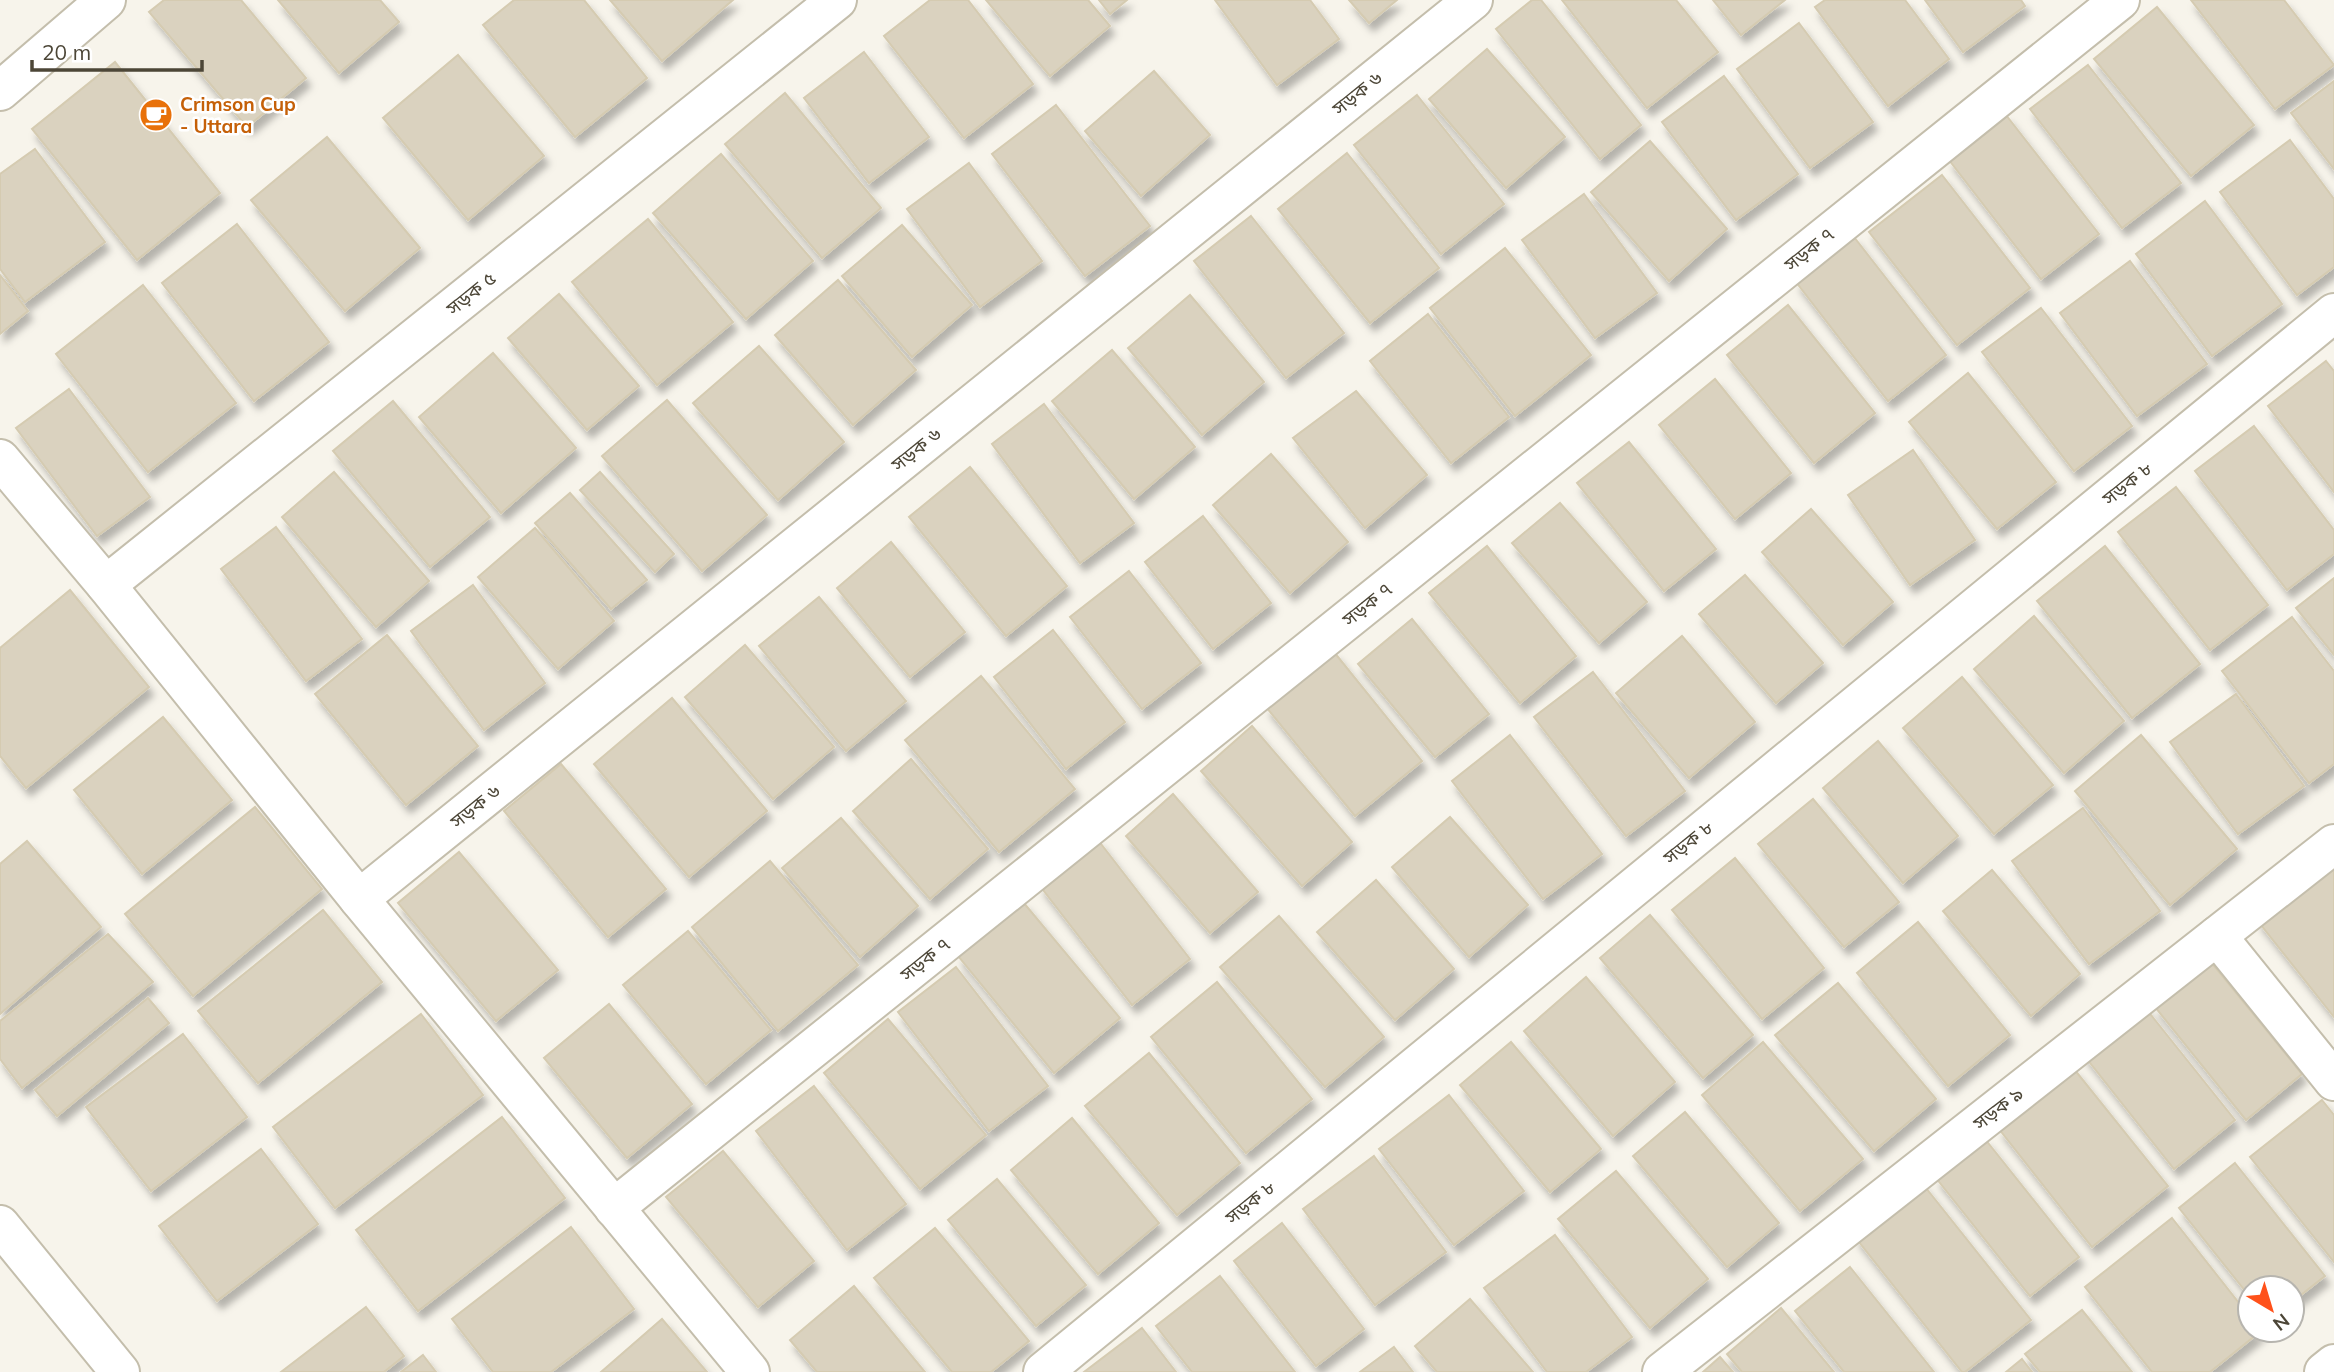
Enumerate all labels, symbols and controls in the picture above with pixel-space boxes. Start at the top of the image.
scale bar [32,28,201,72]
text: 20 m [42,39,91,65]
street label: সড়ক ৬ [1327,66,1387,121]
place label: Crimson Cup - Uttara [180,92,296,138]
cafe icon: Crimson Cup - Uttara [137,96,175,134]
street label: সড়ক ৭ [1779,222,1839,277]
street label: সড়ক ৫ [441,266,501,321]
street label: সড়ক ৬ [886,422,946,477]
street label: সড়ক ৮ [2097,456,2157,511]
street label: সড়ক ৭ [1337,577,1397,632]
street label: সড়ক ৬ [445,779,505,834]
street label: সড়ক ৮ [1658,815,1718,870]
street label: সড়ক ৭ [895,932,955,987]
street label: সড়ক ৯ [1967,1081,2028,1136]
street label: সড়ক ৮ [1220,1175,1280,1230]
north arrow [2236,1274,2306,1344]
text: N [2268,1309,2295,1336]

